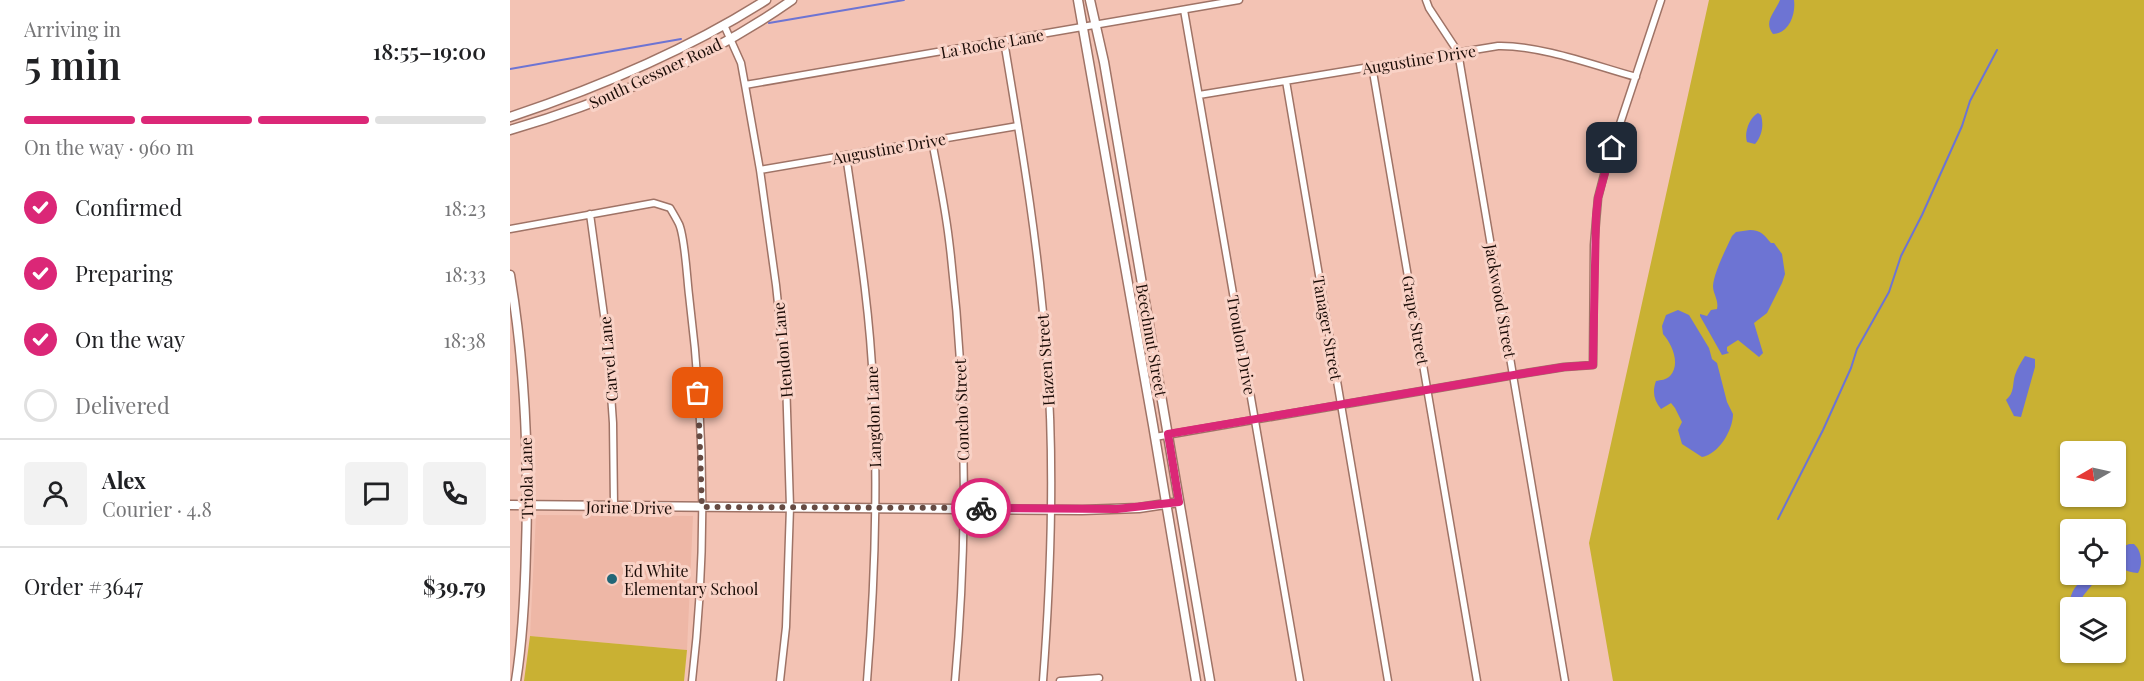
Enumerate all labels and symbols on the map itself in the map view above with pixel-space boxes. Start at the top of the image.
street label: La Roche Lane [939,24,1045,62]
street label: South Gessner Road [585,33,725,113]
street label: Augustine Drive [1360,40,1477,79]
pin [1586,122,1637,173]
street label: Augustine Drive [830,128,947,168]
street label: Jackwood Street [1480,241,1521,360]
street label: Tanager Street [1309,274,1348,382]
street label: Grape Street [1398,274,1434,367]
street label: Beechnut Street [1132,282,1172,399]
street label: Troulon Drive [1223,294,1261,396]
street label: Hendon Lane [767,301,797,399]
street label: Hazen Street [1031,313,1059,407]
street label: Carvel Lane [594,316,622,402]
street label: Concho Street [949,358,973,461]
street label: Langdon Lane [861,366,885,468]
pin [672,367,723,418]
street label: Triola Lane [515,437,537,519]
north arrow [2060,441,2126,507]
courier [951,478,1011,538]
street label: Jorine Drive [585,496,672,518]
place label: Ed White Elementary School [624,560,759,599]
marker: Ed White Elementary School [605,572,619,586]

